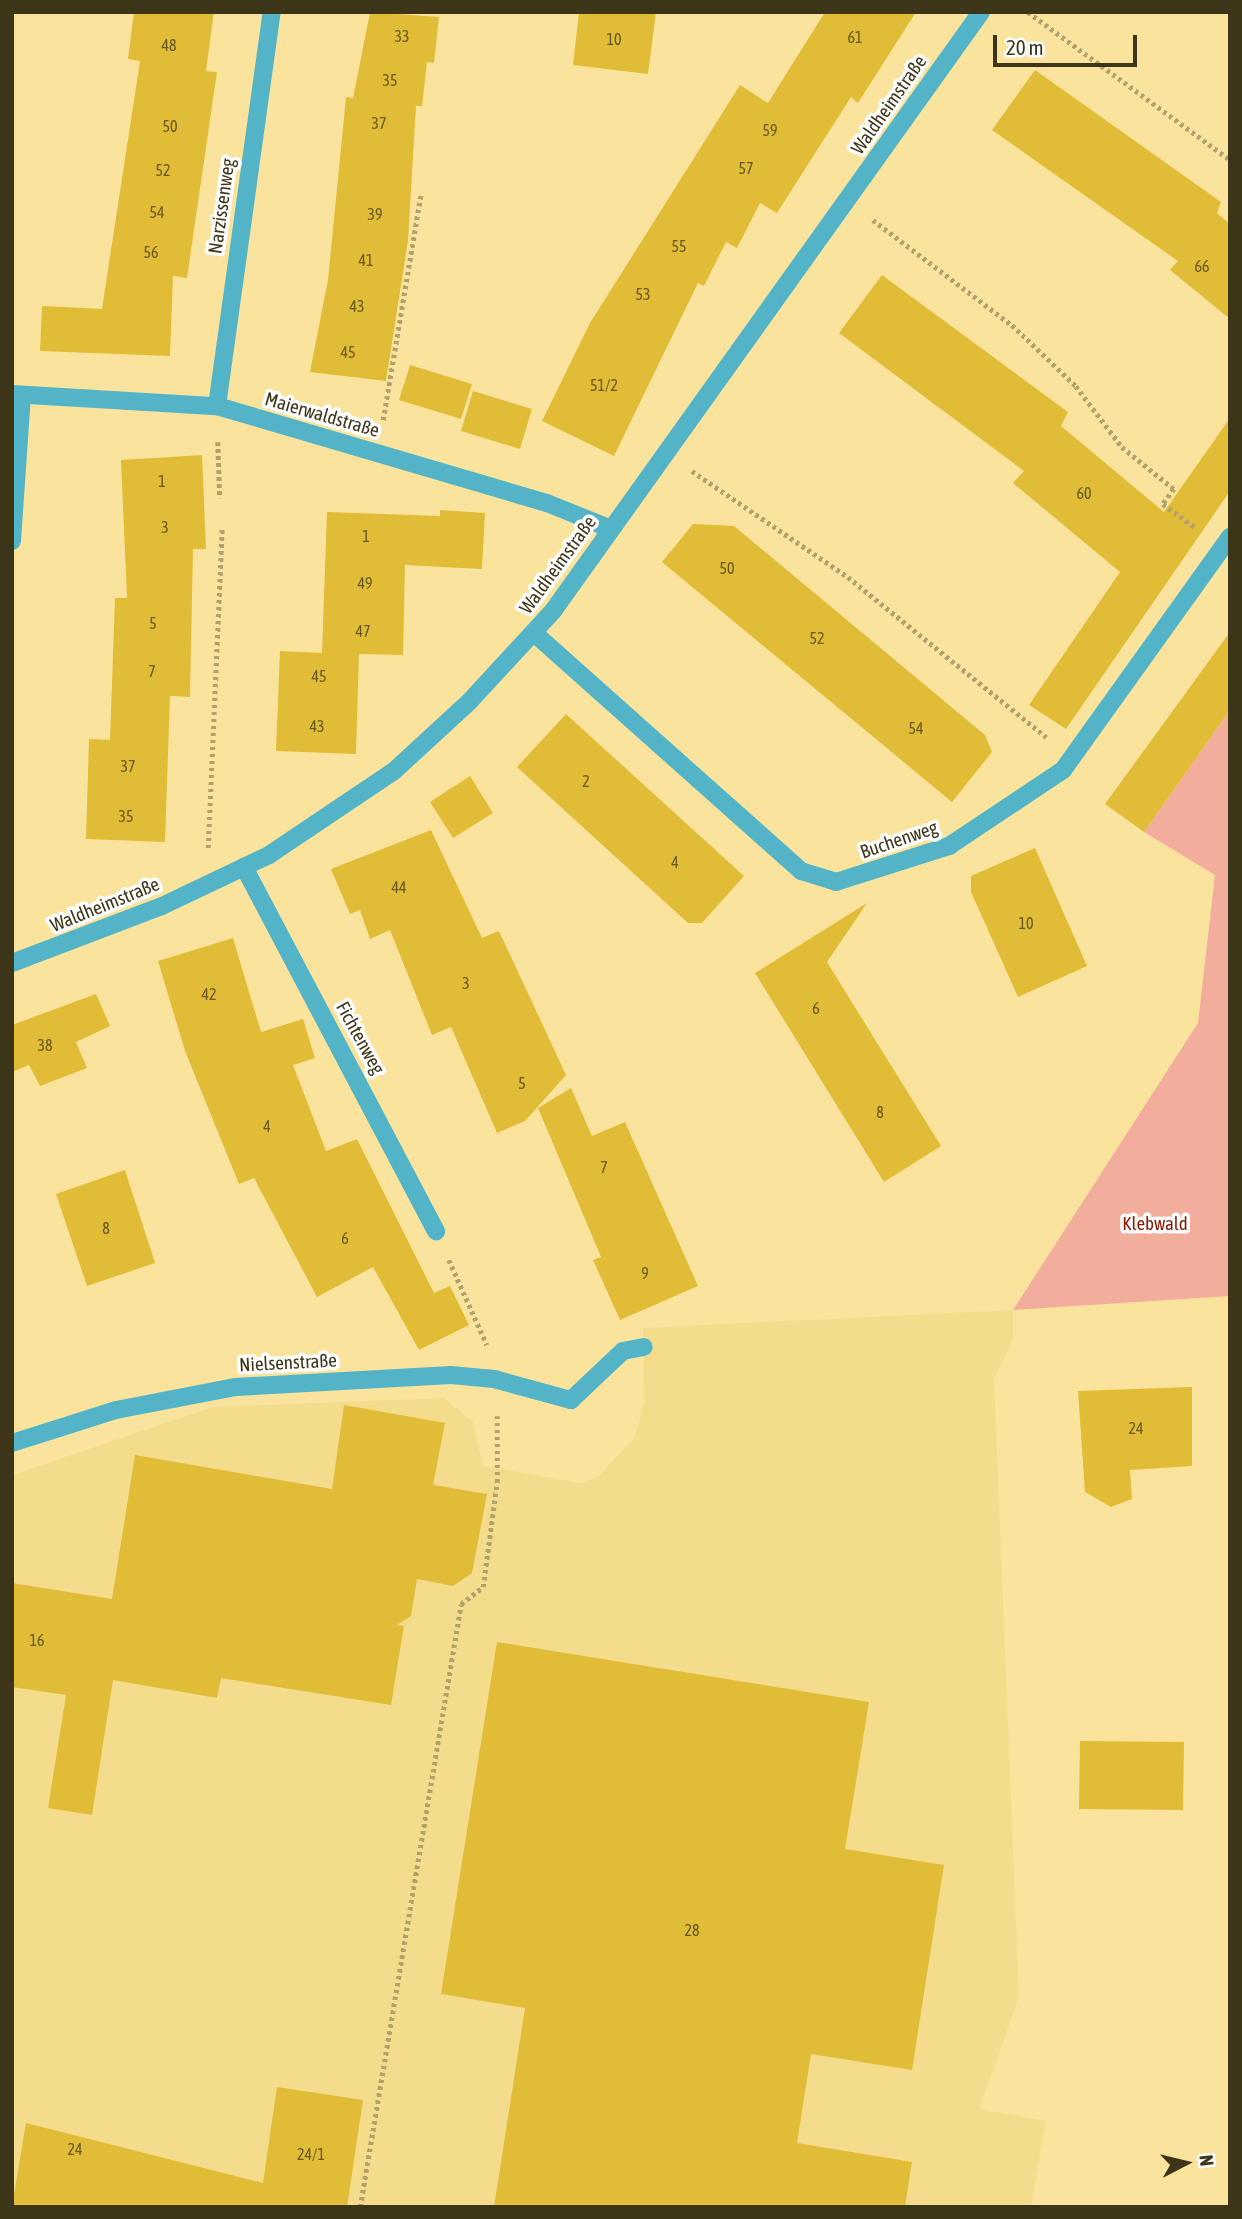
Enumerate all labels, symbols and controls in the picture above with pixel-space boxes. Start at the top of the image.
scale bar [997,21,1140,65]
house number: 33 [394,26,410,46]
house number: 61 [847,27,863,47]
house number: 10 [606,29,622,49]
house number: 48 [161,35,177,55]
text: 20 m [1006,35,1044,59]
street label: Waldheimstraße [847,51,931,159]
house number: 35 [382,70,398,90]
house number: 37 [371,113,387,133]
house number: 50 [162,116,178,136]
house number: 59 [762,120,778,140]
street label: Narzissenweg [204,157,240,255]
house number: 57 [738,158,754,178]
house number: 52 [155,160,171,180]
house number: 54 [149,202,165,222]
house number: 39 [367,204,383,224]
house number: 55 [671,236,687,256]
house number: 56 [143,242,159,262]
house number: 41 [358,250,374,270]
house number: 66 [1194,256,1210,276]
house number: 53 [635,284,651,304]
house number: 43 [349,296,365,316]
house number: 45 [340,342,356,362]
house number: 51/2 [590,375,618,395]
street label: Maierwaldstraße [262,388,382,442]
house number: 1 [158,471,166,491]
house number: 60 [1076,483,1092,503]
street label: Waldheimstraße [515,512,601,618]
house number: 3 [161,517,169,537]
house number: 1 [362,526,370,546]
house number: 50 [719,558,735,578]
house number: 49 [357,573,373,593]
house number: 5 [149,613,157,633]
house number: 47 [355,621,371,641]
house number: 52 [809,628,825,648]
house number: 7 [148,661,156,681]
house number: 45 [311,666,327,686]
house number: 43 [309,716,325,736]
house number: 54 [908,718,924,738]
house number: 37 [120,756,136,776]
house number: 2 [582,771,590,791]
house number: 35 [118,806,134,826]
street label: Buchenweg [857,816,941,864]
house number: 4 [671,852,679,872]
street label: Waldheimstraße [47,873,163,937]
house number: 44 [391,877,407,897]
house number: 10 [1018,913,1034,933]
house number: 3 [462,973,470,993]
house number: 42 [201,984,217,1004]
street label: Fichtenweg [331,998,389,1078]
house number: 6 [812,998,820,1018]
house number: 38 [37,1035,53,1055]
house number: 5 [518,1073,526,1093]
house number: 8 [876,1102,884,1122]
house number: 4 [263,1116,271,1136]
house number: 7 [600,1157,608,1177]
park label: Klebwald [1122,1213,1188,1235]
house number: 8 [102,1218,110,1238]
house number: 6 [341,1228,349,1248]
house number: 9 [641,1263,649,1283]
street label: Nielsenstraße [239,1349,337,1377]
house number: 24 [1128,1418,1144,1438]
house number: 16 [29,1630,45,1650]
house number: 28 [684,1920,700,1940]
north arrow [1151,2128,1221,2198]
house number: 24 [67,2139,83,2159]
house number: 24/1 [297,2144,325,2164]
text: N [1195,2154,1218,2167]

